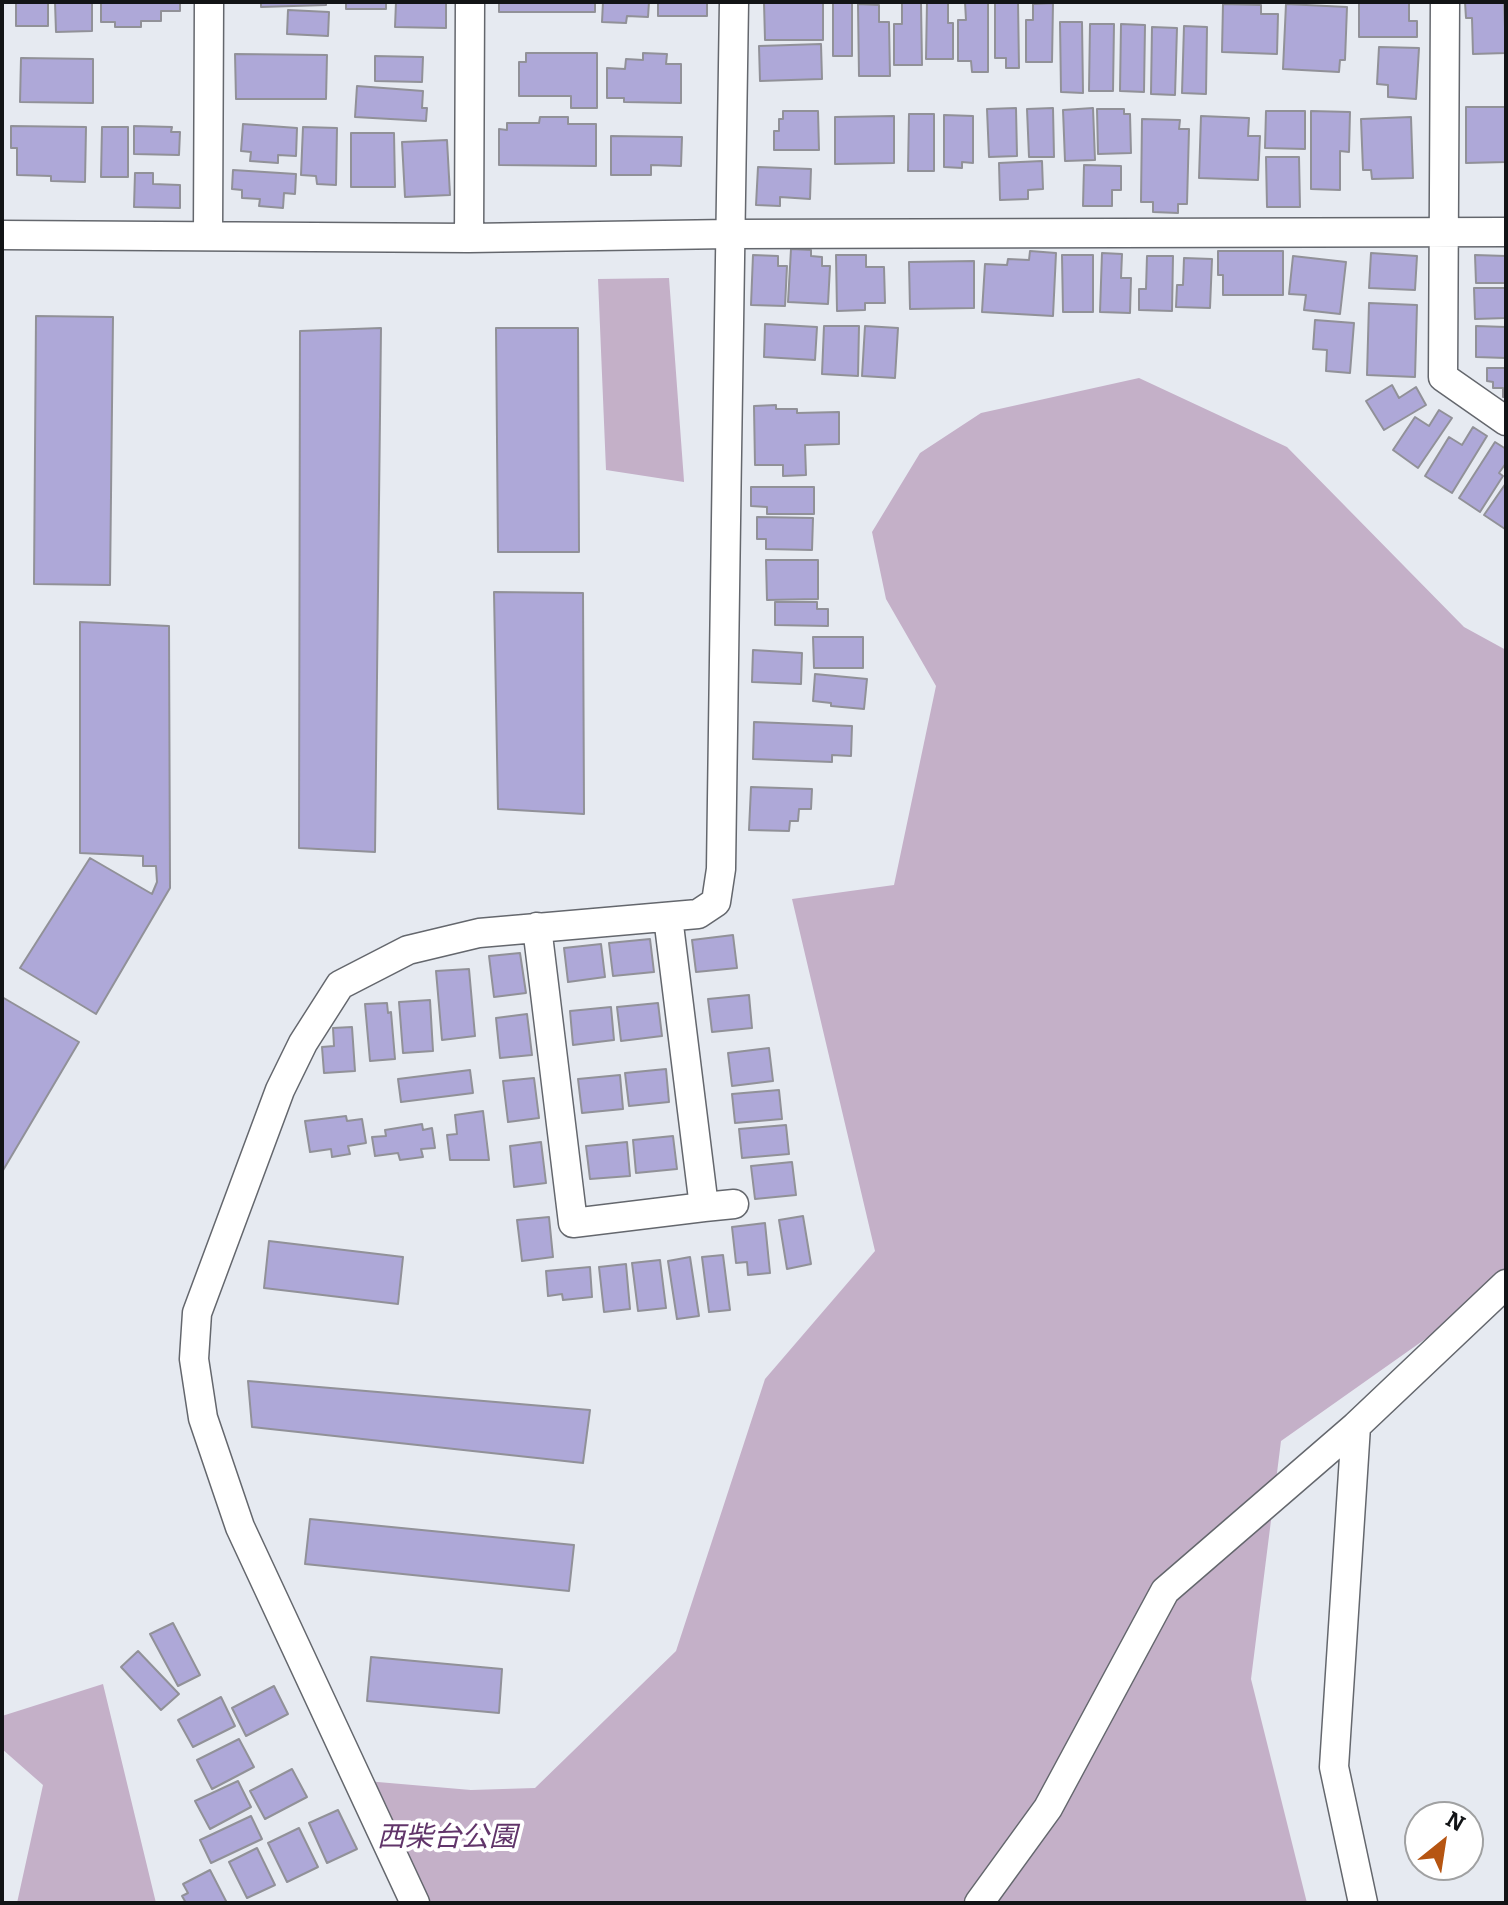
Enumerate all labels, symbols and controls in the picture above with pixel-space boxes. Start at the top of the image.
north arrow [1404,1801,1484,1881]
text: N [1441,1806,1469,1837]
park label: 西柴台公園 [377,1821,517,1855]

